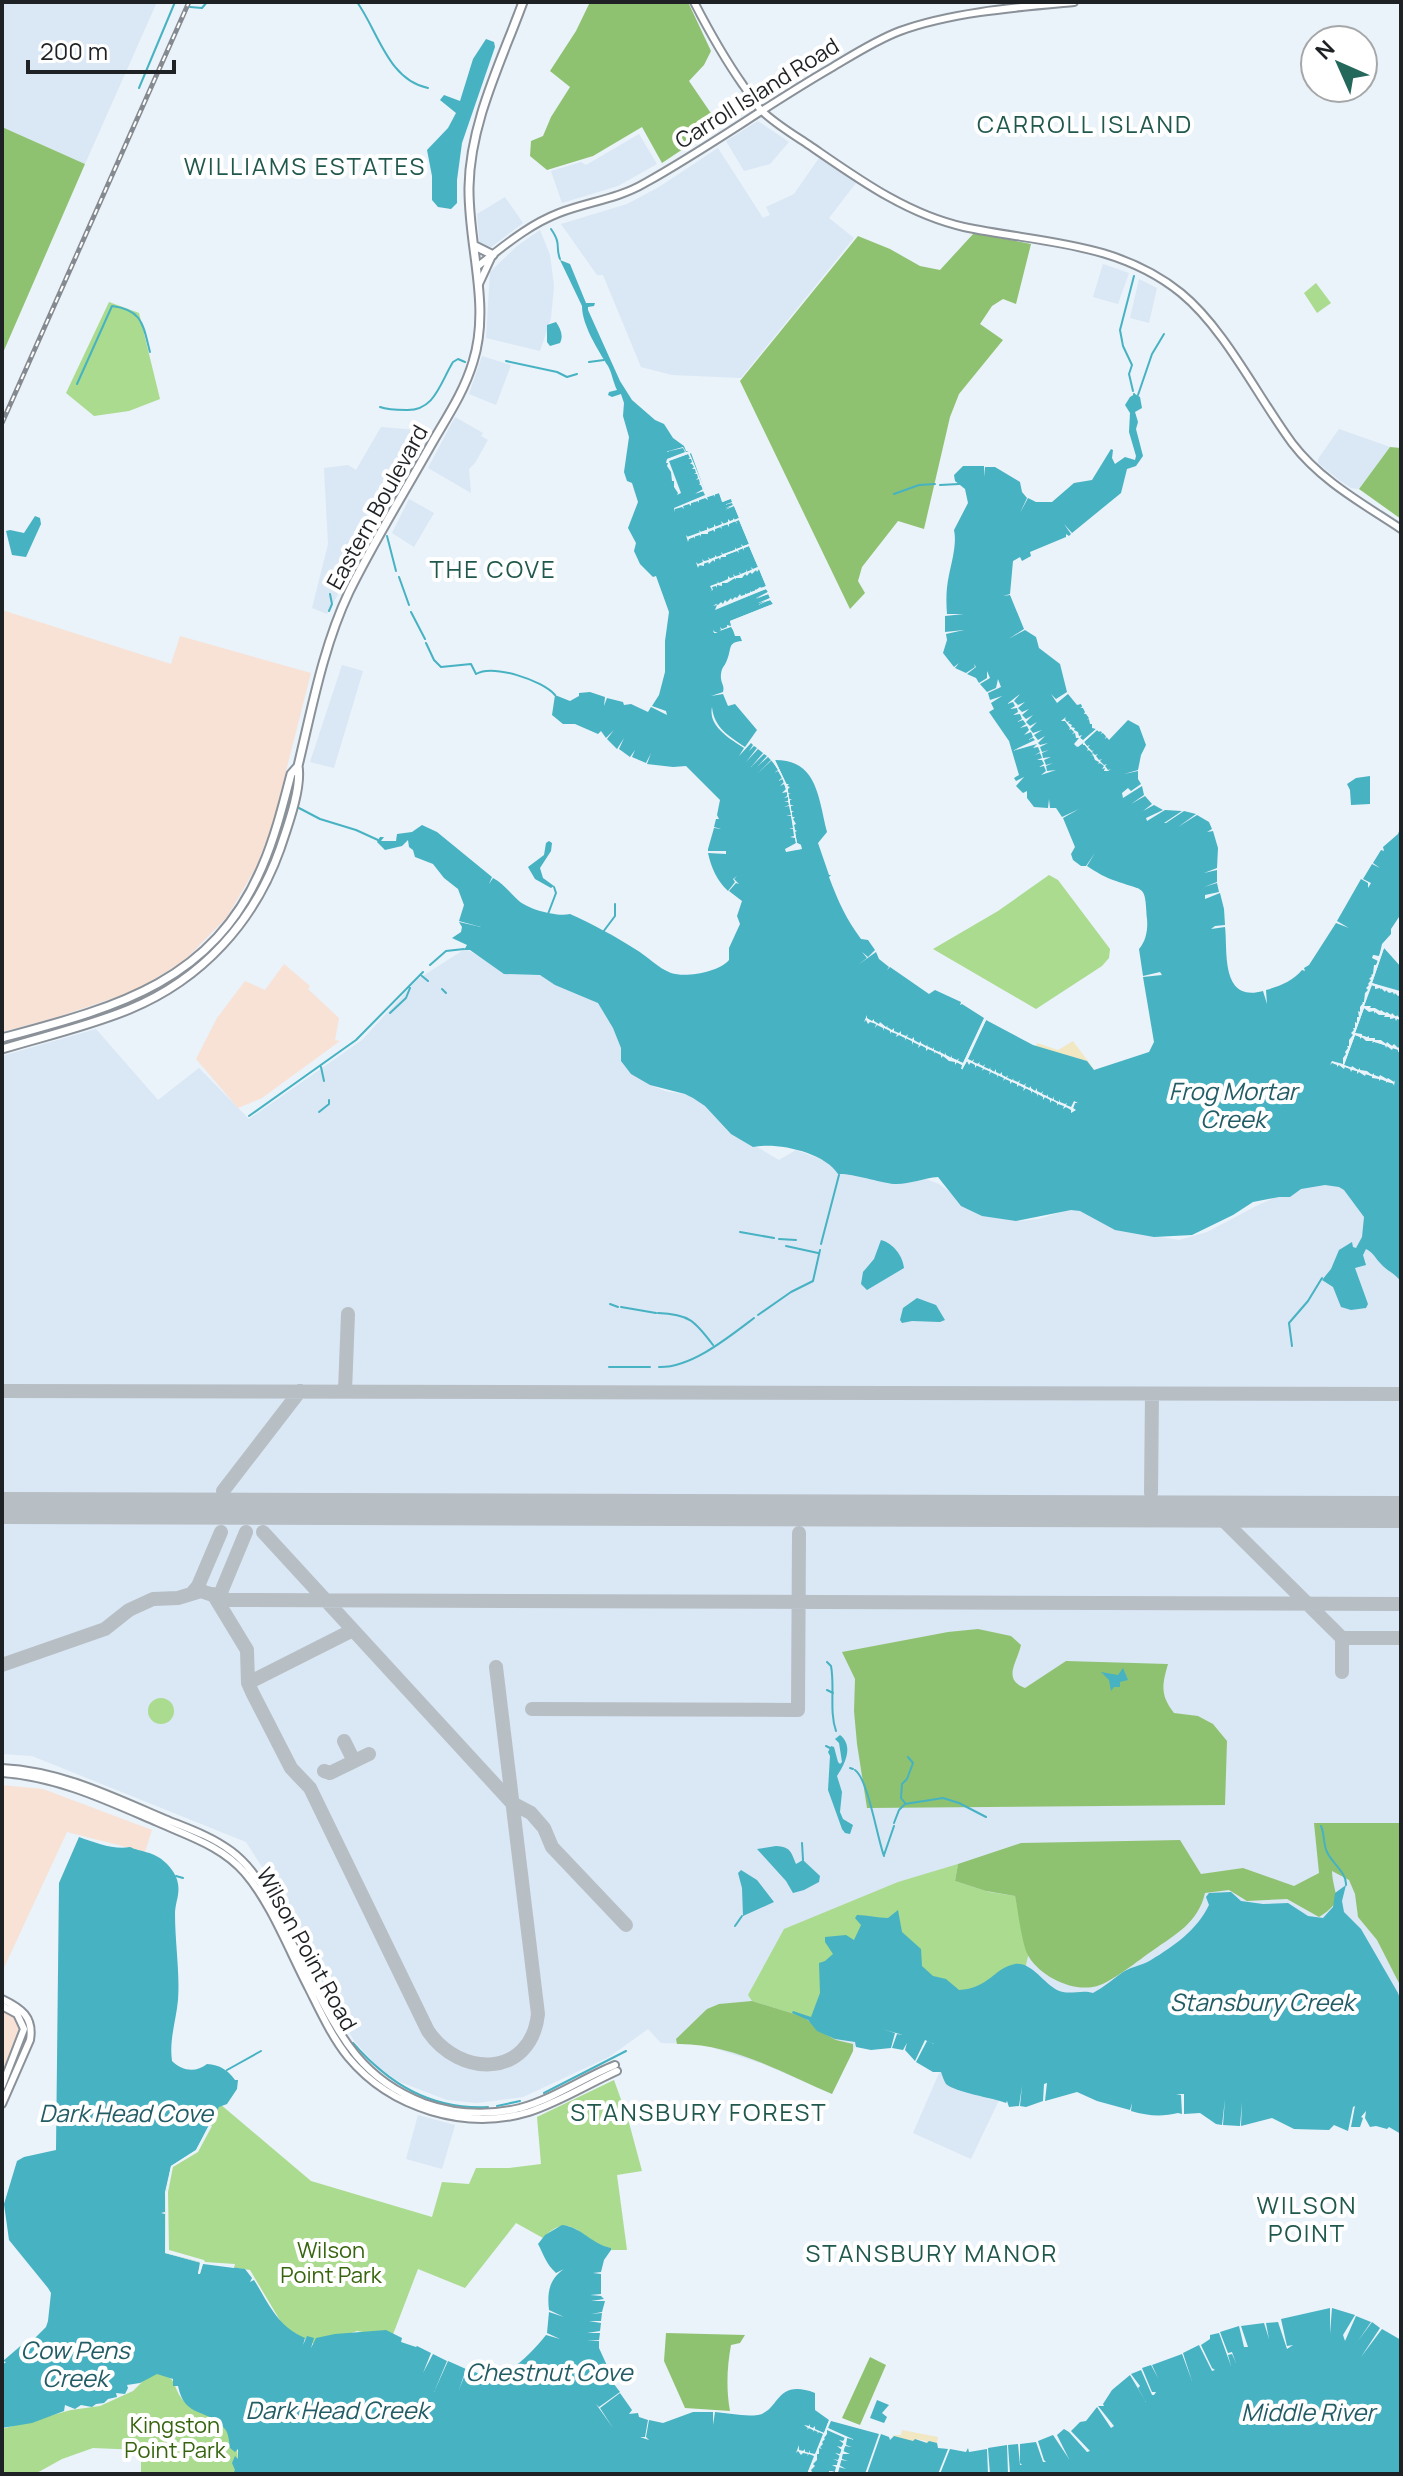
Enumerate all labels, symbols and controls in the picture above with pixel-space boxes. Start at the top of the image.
scale bar [28,24,174,74]
north arrow [1299,24,1379,104]
street label: Carroll Island Road [669,30,845,156]
text: 200 m [40,34,108,67]
text: N [1309,34,1341,66]
district label: CARROLL ISLAND [977,107,1193,140]
district label: WILLIAMS ESTATES [184,149,426,182]
street label: Eastern Boulevard [319,419,435,595]
district label: THE COVE [429,552,557,585]
water label: Frog Mortar Creek [1169,1074,1301,1135]
street label: Wilson Point Road [250,1862,364,2036]
water label: Stansbury Creek [1170,1985,1357,2018]
district label: STANSBURY FOREST [570,2095,828,2128]
water label: Dark Head Cove [39,2096,215,2129]
district label: WILSON POINT [1257,2188,1357,2249]
park label: Wilson Point Park [280,2235,383,2290]
district label: STANSBURY MANOR [806,2236,1058,2269]
water label: Cow Pens Creek [20,2333,132,2394]
water label: Chestnut Cove [465,2355,635,2388]
water label: Dark Head Creek [246,2393,432,2426]
water label: Middle River [1241,2395,1378,2428]
park label: Kingston Point Park [124,2410,227,2465]

